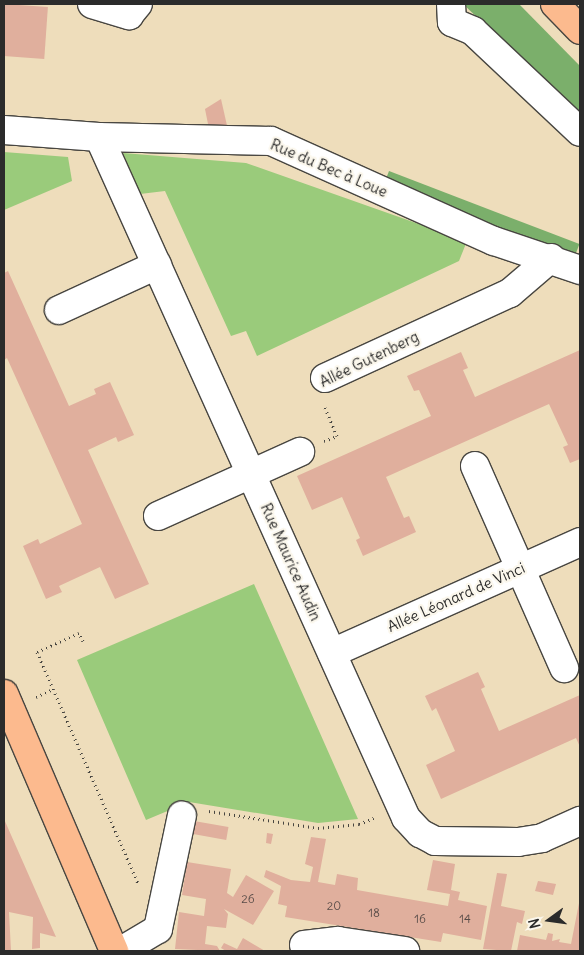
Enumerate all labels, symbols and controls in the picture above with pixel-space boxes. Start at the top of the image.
street label: Rue du Bec à Loue [268,135,390,201]
street label: Allée Gutenberg [317,327,421,391]
street label: Rue Maurice Audin [257,500,325,624]
street label: Allée Léonard de Vinci [384,559,528,635]
house number: 26 [241,892,255,906]
north arrow [524,895,574,945]
house number: 20 [327,899,341,913]
house number: 18 [368,906,380,920]
house number: 16 [414,912,426,926]
house number: 14 [459,912,471,926]
text: N [525,917,544,931]

